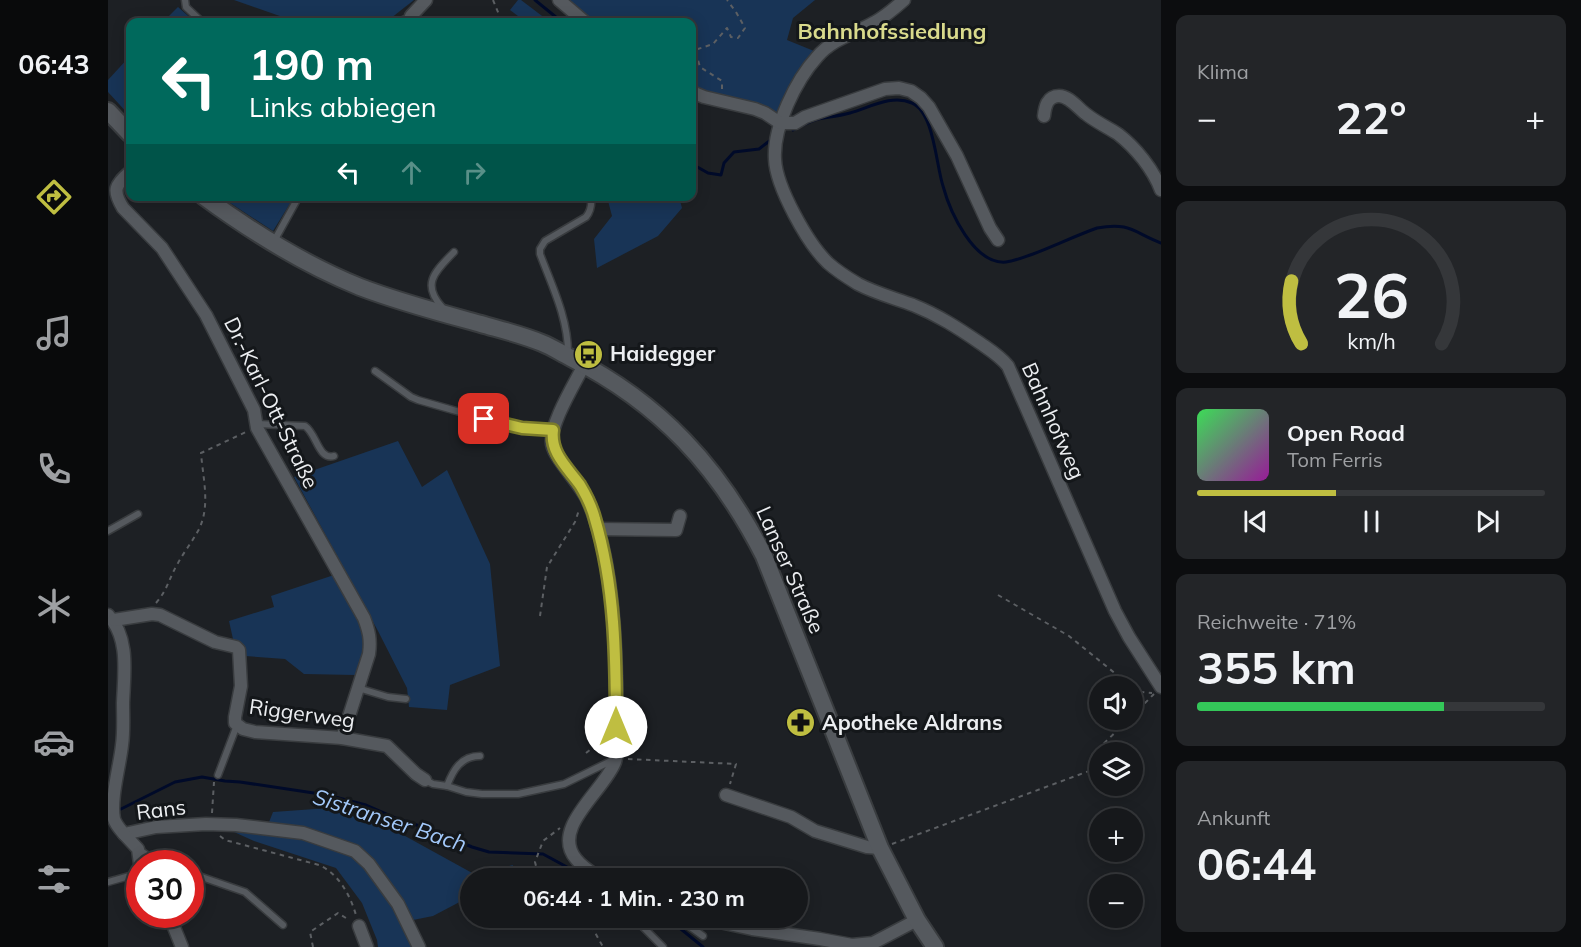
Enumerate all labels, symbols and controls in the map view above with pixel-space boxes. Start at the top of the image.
district label: Bahnhofssiedlung [798,17,986,45]
text: 190 m [249,38,374,91]
icon: left [150,42,228,120]
text: 06:43 [18,47,90,81]
text: Klima [1197,59,1249,84]
text: 22° [1335,89,1407,145]
text: Links abbiegen [249,90,437,124]
text: − [1197,97,1217,138]
text: + [1525,97,1545,138]
icon: left [332,156,365,189]
icon: ahead [395,156,428,189]
icon: right [458,156,491,189]
icon: directions [33,176,75,218]
text: 26 [1334,255,1408,334]
icon: music [33,312,75,354]
street label: Dr.-Karl-Ott-Straße [219,313,325,493]
text: km/h [1347,328,1395,355]
bus stop icon: Haidegger [573,338,605,370]
place label: Haidegger [610,340,716,366]
street label: Bahnhofweg [1017,358,1091,483]
pin [458,393,509,444]
icon: arrive [467,402,500,435]
text: Open Road [1287,419,1405,447]
text: Tom Ferris [1287,447,1383,472]
icon: phone [33,448,75,490]
street label: Lanser Straße [751,502,831,637]
icon: previous [1239,505,1272,538]
icon: pause [1355,505,1388,538]
icon: next [1471,505,1504,538]
icon: climate [33,585,75,627]
text: Reichweite · 71% [1197,609,1356,634]
text: 355 km [1197,639,1356,695]
map controls [1089,676,1143,928]
button: sound [1089,676,1143,730]
street label: Riggerweg [247,693,357,733]
position arrow [584,695,648,759]
pharmacy icon: Apotheke Aldrans [785,707,817,739]
place label: Apotheke Aldrans [822,709,1002,735]
icon: car [33,721,75,763]
button: layers [1089,742,1143,796]
water label: Sistranser Bach [310,782,470,858]
street label: Rans [135,793,187,825]
text: Ankunft [1197,805,1270,830]
button: + [1089,808,1143,862]
text: 06:44 [1197,835,1316,891]
speed limit sign: 30 [126,850,204,928]
icon: filters [33,858,75,900]
button: − [1089,874,1143,928]
text: 06:44 · 1 Min. · 230 m [523,884,745,912]

